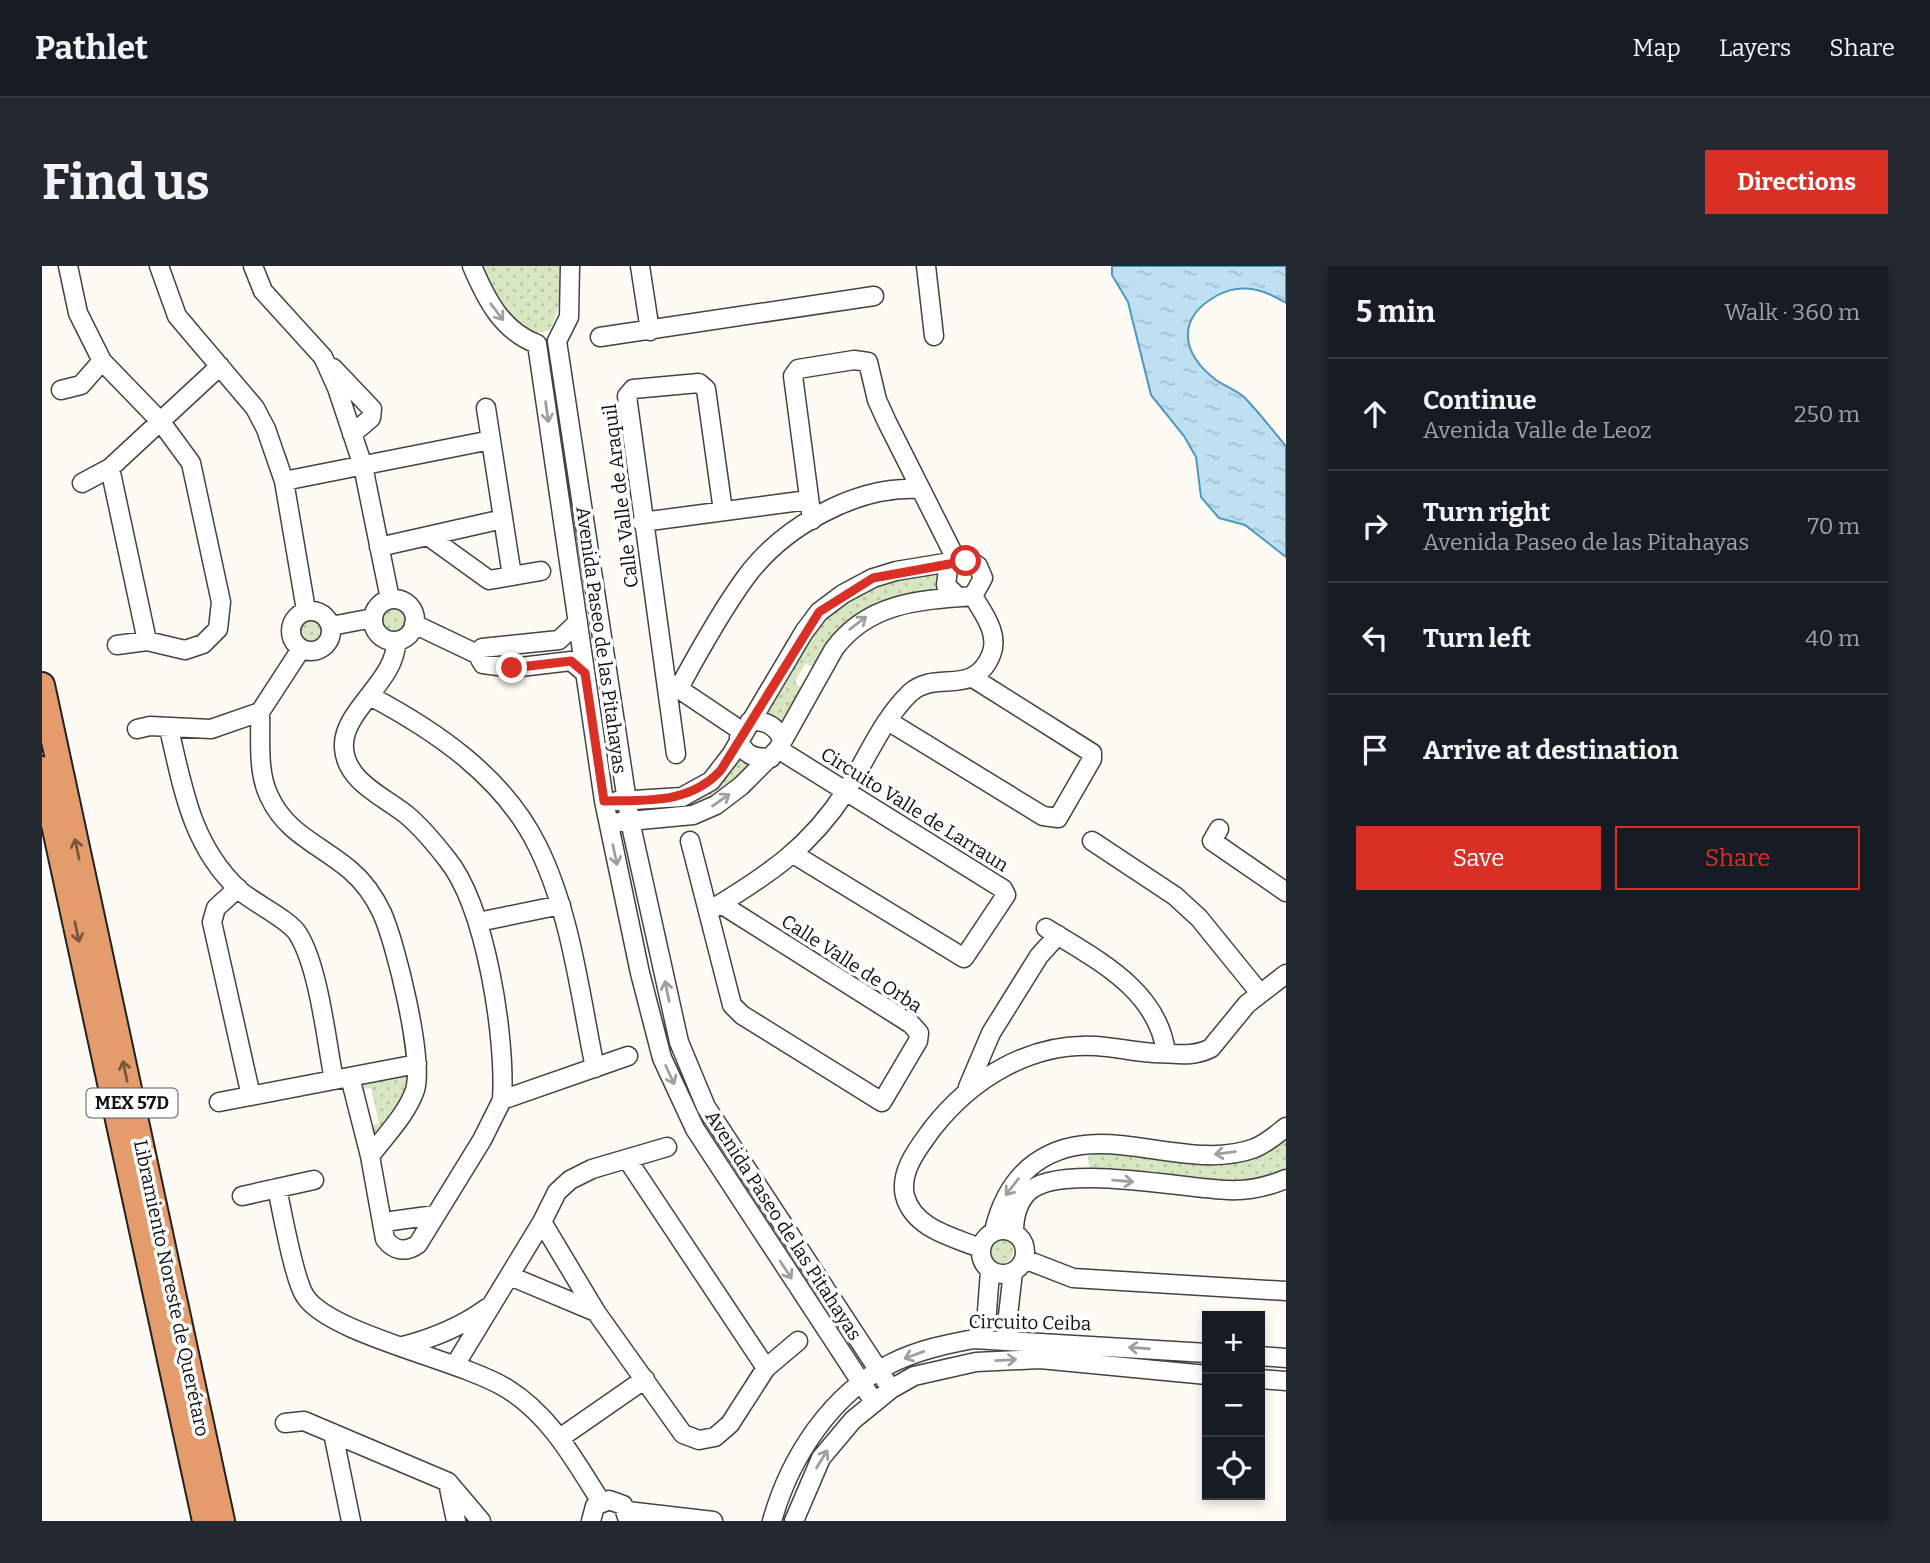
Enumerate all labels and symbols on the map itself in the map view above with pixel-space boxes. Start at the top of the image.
one-way arrow [489,303,504,321]
one-way arrow [541,400,554,423]
street label: Calle Valle de Araquil [598,403,643,589]
street label: Avenida Paseo de las Pitahayas [571,505,632,775]
route start [950,545,981,576]
one-way arrow [849,616,867,631]
route end [496,652,527,683]
street label: Circuito Valle de Larraun [817,742,1013,877]
one-way arrow [711,793,730,807]
one-way arrow [70,838,84,861]
one-way arrow [608,843,622,866]
street label: Calle Valle de Orba [777,909,927,1018]
one-way arrow [71,920,85,943]
one-way arrow [660,980,674,1003]
one-way arrow [118,1060,132,1083]
one-way arrow [664,1064,677,1085]
road number: MEX 57D [86,1088,178,1118]
street label: Avenida Paseo de las Pitahayas [701,1106,867,1345]
street label: Libramiento Noreste de Querétaro [129,1138,214,1439]
one-way arrow [1214,1146,1237,1159]
one-way arrow [1111,1175,1134,1188]
one-way arrow [1005,1177,1020,1196]
one-way arrow [779,1260,793,1279]
street label: Circuito Ceiba [968,1310,1092,1335]
one-way arrow [1128,1341,1151,1354]
one-way arrow [904,1350,926,1362]
one-way arrow [994,1354,1017,1367]
one-way arrow [814,1450,829,1469]

